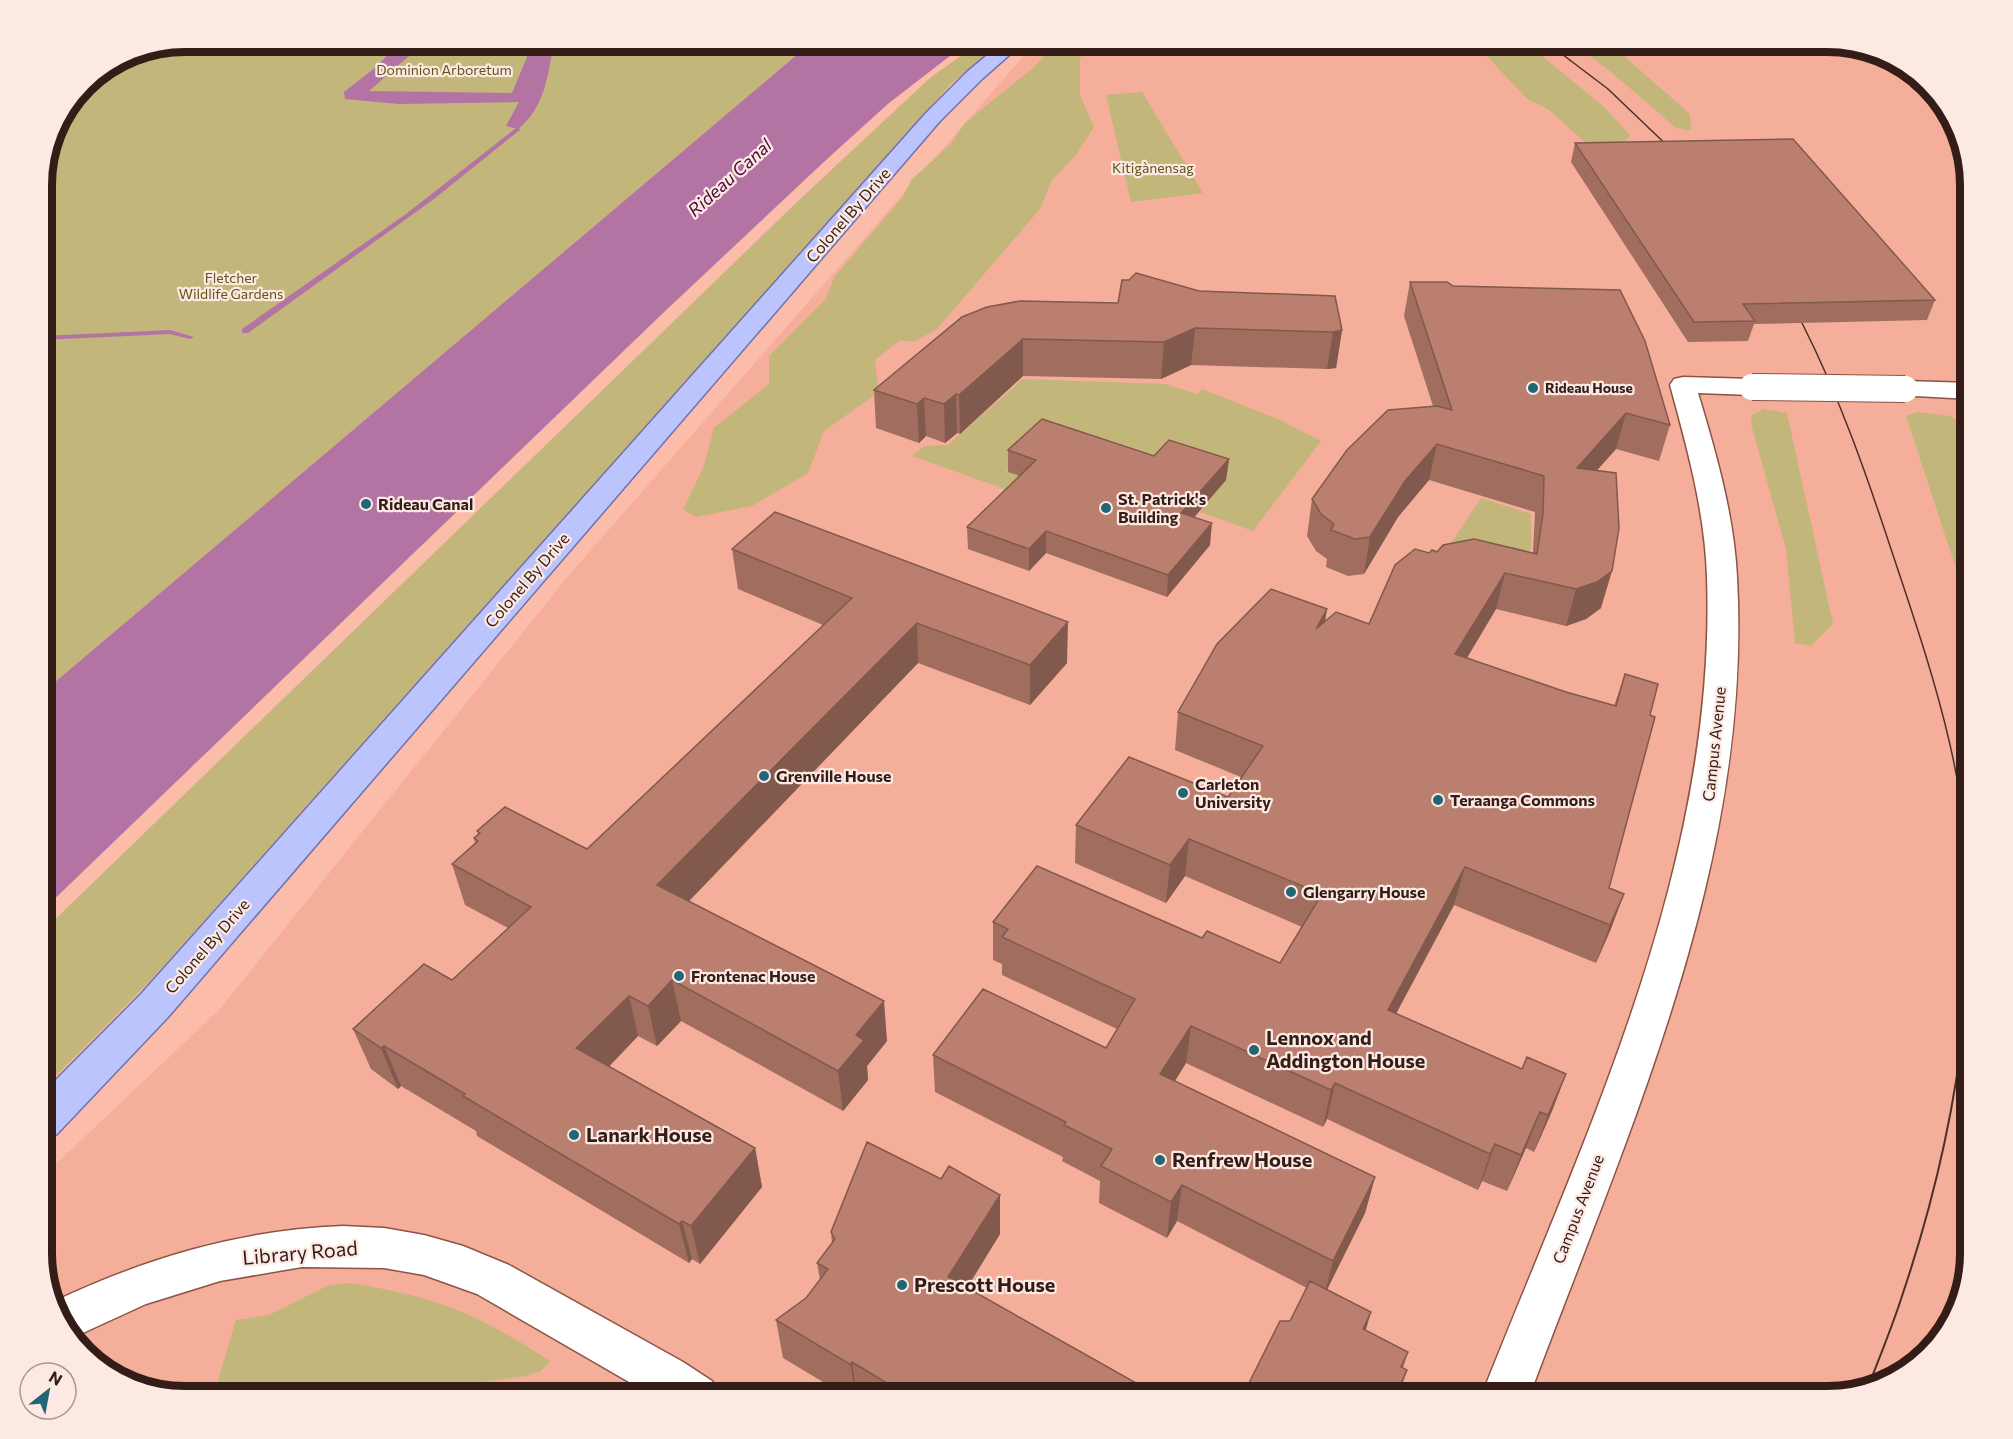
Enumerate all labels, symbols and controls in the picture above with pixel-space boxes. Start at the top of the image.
park label: Dominion Arboretum [376,61,512,78]
water label: Rideau Canal [683,133,776,221]
park label: Kitigànensag [1112,159,1194,176]
street label: Colonel By Drive [801,163,894,266]
park label: Fletcher Wildlife Gardens [179,269,283,302]
place label: Rideau House [1545,379,1633,396]
marker: Rideau House [1526,381,1540,395]
place label: St. Patrick's Building [1118,489,1206,526]
place label: Rideau Canal [378,494,473,513]
marker: Rideau Canal [359,497,373,511]
marker: St. Patrick's Building [1099,501,1113,515]
street label: Colonel By Drive [480,528,573,631]
street label: Campus Avenue [1698,686,1729,802]
place label: Grenville House [776,766,891,785]
marker: Grenville House [757,769,771,783]
place label: Carleton University [1195,774,1271,811]
marker: Carleton University [1176,786,1190,800]
place label: Teraanga Commons [1450,790,1595,809]
marker: Teraanga Commons [1431,793,1445,807]
place label: Glengarry House [1303,882,1425,901]
marker: Glengarry House [1284,885,1298,899]
street label: Colonel By Drive [160,894,253,997]
place label: Frontenac House [691,966,816,985]
marker: Frontenac House [672,969,686,983]
place label: Lennox and Addington House [1266,1025,1425,1072]
marker: Lennox and Addington House [1247,1043,1261,1057]
place label: Lanark House [586,1122,712,1146]
marker: Lanark House [567,1128,581,1142]
place label: Renfrew House [1172,1147,1312,1171]
street label: Campus Avenue [1548,1152,1607,1266]
marker: Renfrew House [1153,1153,1167,1167]
street label: Library Road [241,1235,359,1269]
place label: Prescott House [914,1272,1055,1296]
marker: Prescott House [895,1278,909,1292]
north arrow [18,1361,78,1421]
text: N [46,1366,66,1389]

